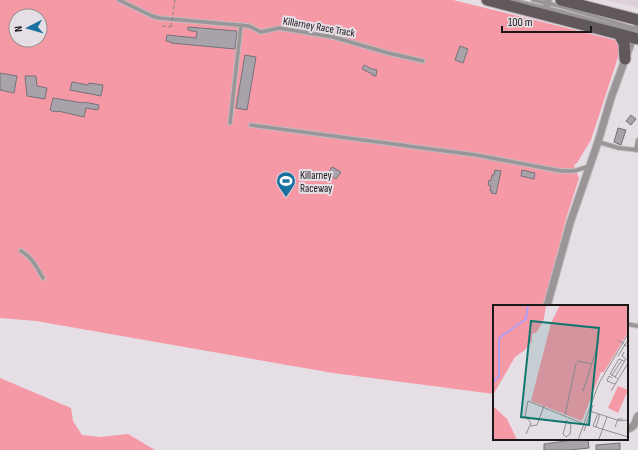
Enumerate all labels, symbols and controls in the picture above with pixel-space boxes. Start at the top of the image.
north arrow [8,8,48,48]
scale bar [502,8,591,34]
street label: Killarney Race Track [282,14,357,40]
text: 100 m [508,15,533,30]
text: N [12,25,25,33]
place label: Killarney Raceway [300,169,333,195]
sports icon: Killarney Raceway [275,170,297,198]
inset map [493,305,628,440]

